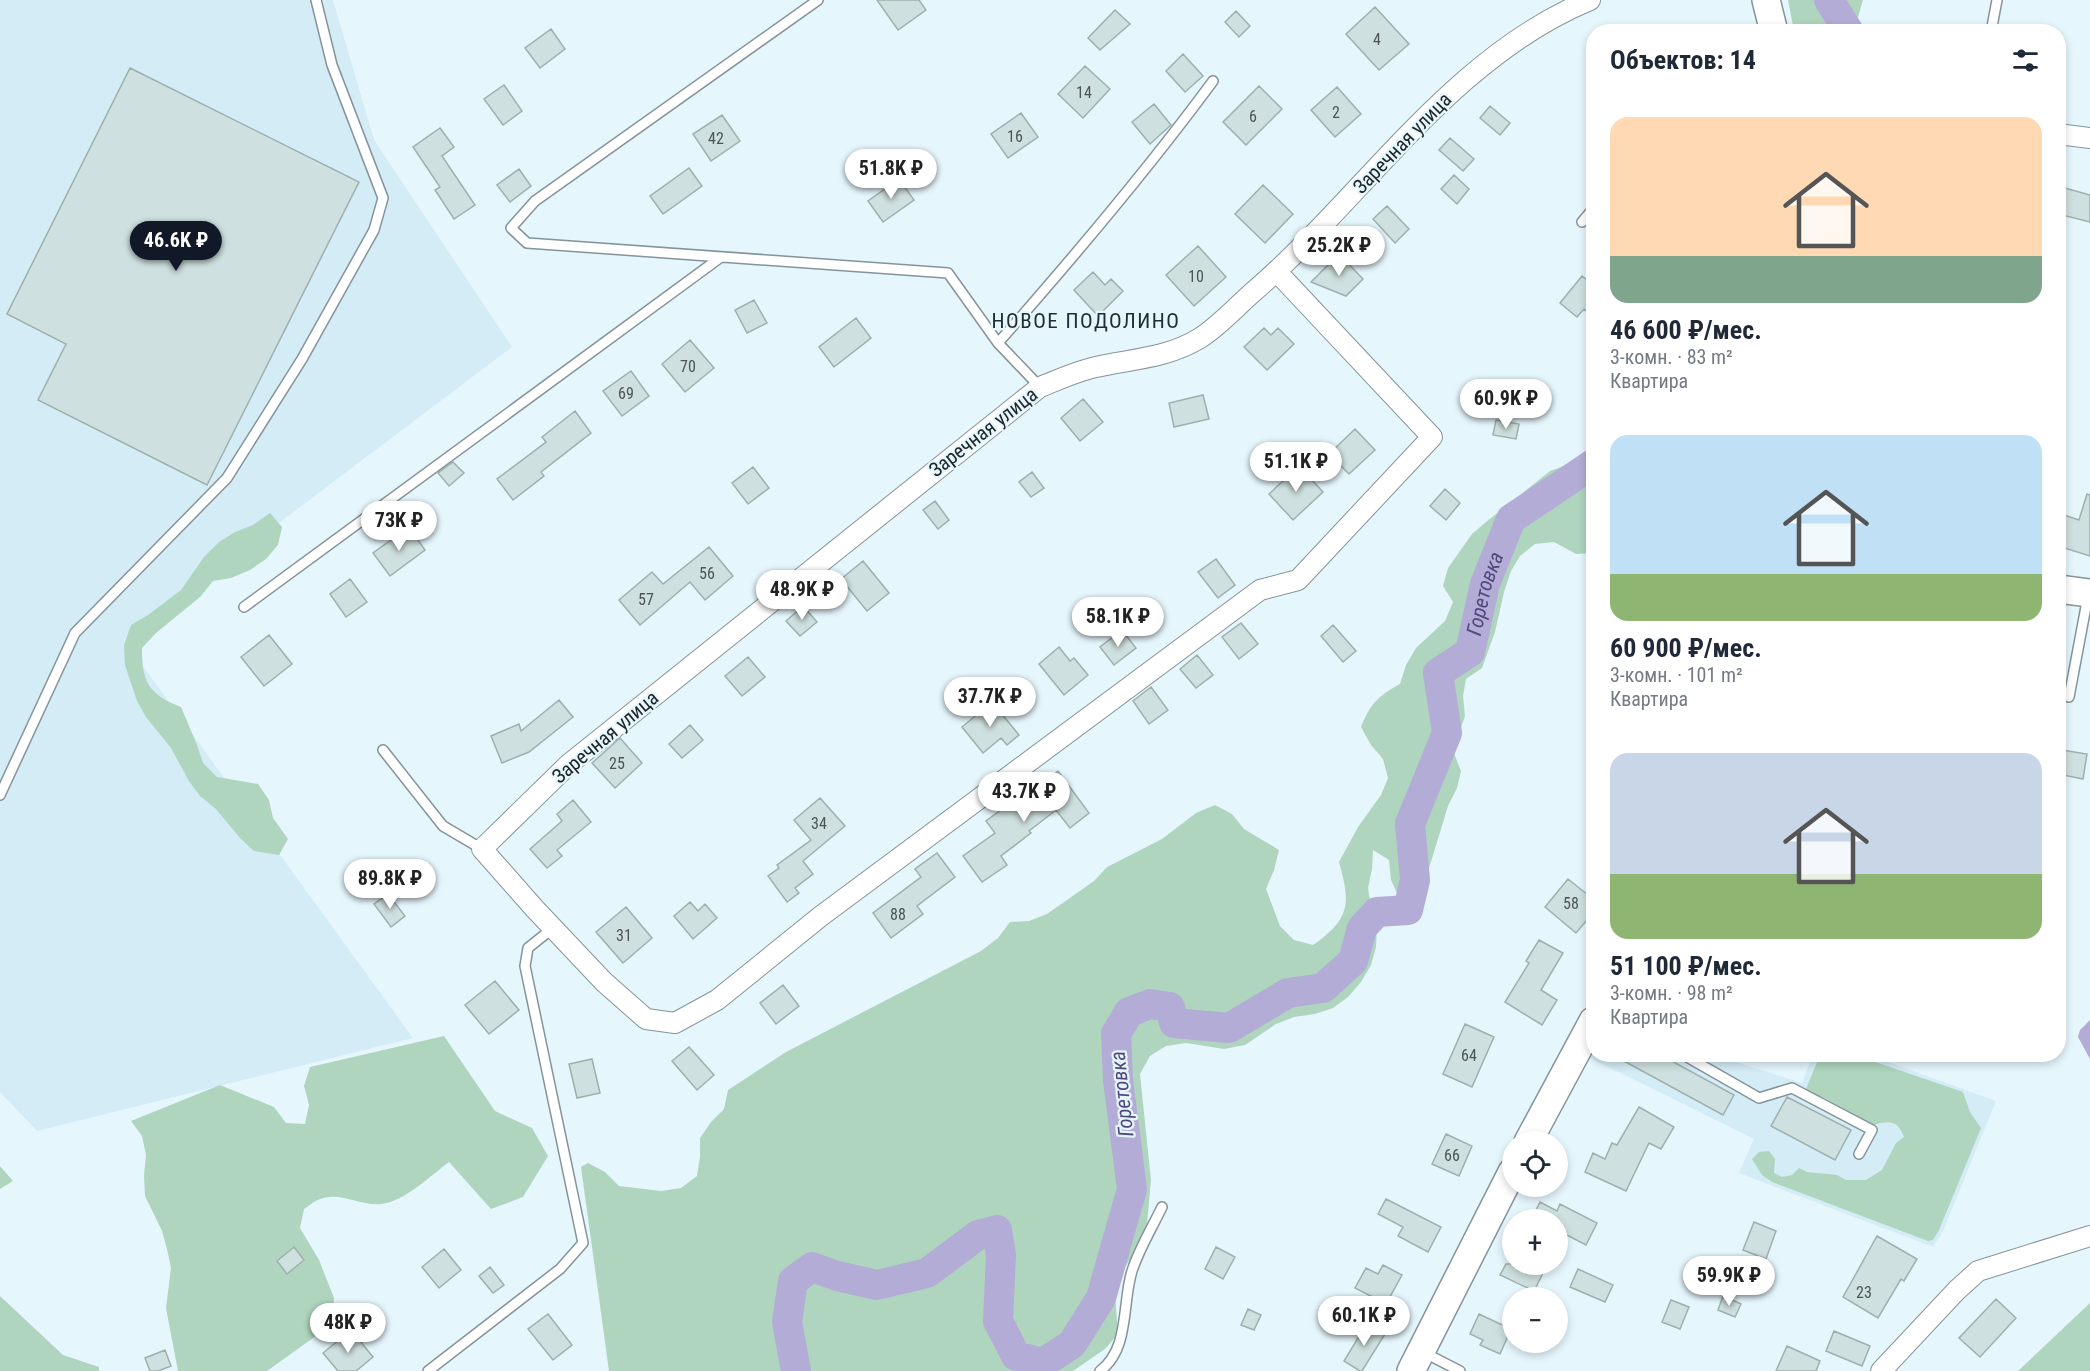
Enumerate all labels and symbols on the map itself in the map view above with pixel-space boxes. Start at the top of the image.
house number: 4 [1373,30,1381,49]
house number: 14 [1076,83,1092,102]
street label: Заречная улица [1348,87,1456,199]
house number: 2 [1332,103,1340,122]
house number: 6 [1249,107,1257,126]
house number: 16 [1007,127,1023,146]
house number: 42 [708,129,724,148]
pin: 51.8K ₽ [836,149,946,200]
pin: 46.6K ₽ [121,221,231,272]
pin: 25.2K ₽ [1284,226,1394,277]
house number: 10 [1188,267,1204,286]
district label: НОВОЕ ПОДОЛИНО [992,309,1180,333]
house number: 70 [680,357,696,376]
pin: 60.9K ₽ [1451,379,1561,430]
street label: Заречная улица [924,382,1042,482]
house number: 69 [618,384,634,403]
pin: 51.1K ₽ [1241,442,1351,493]
pin: 73K ₽ [357,501,441,552]
water label: Горетовка [1462,548,1509,638]
house number: 56 [699,564,715,583]
pin: 48.9K ₽ [747,570,857,621]
house number: 57 [638,590,654,609]
pin: 58.1K ₽ [1063,597,1173,648]
pin: 37.7K ₽ [935,677,1045,728]
street label: Заречная улица [547,686,663,788]
house number: 25 [609,754,625,773]
pin: 43.7K ₽ [969,772,1079,823]
house number: 34 [811,814,827,833]
pin: 89.8K ₽ [335,859,445,910]
house number: 58 [1563,894,1579,913]
house number: 88 [890,905,906,924]
house number: 31 [616,926,632,945]
house number: 64 [1461,1046,1477,1065]
water label: Горетовка [1106,1050,1138,1138]
house number: 66 [1444,1146,1460,1165]
pin: 59.9K ₽ [1674,1256,1784,1307]
house number: 23 [1856,1283,1872,1302]
pin: 60.1K ₽ [1309,1296,1419,1347]
pin: 48K ₽ [306,1303,390,1354]

